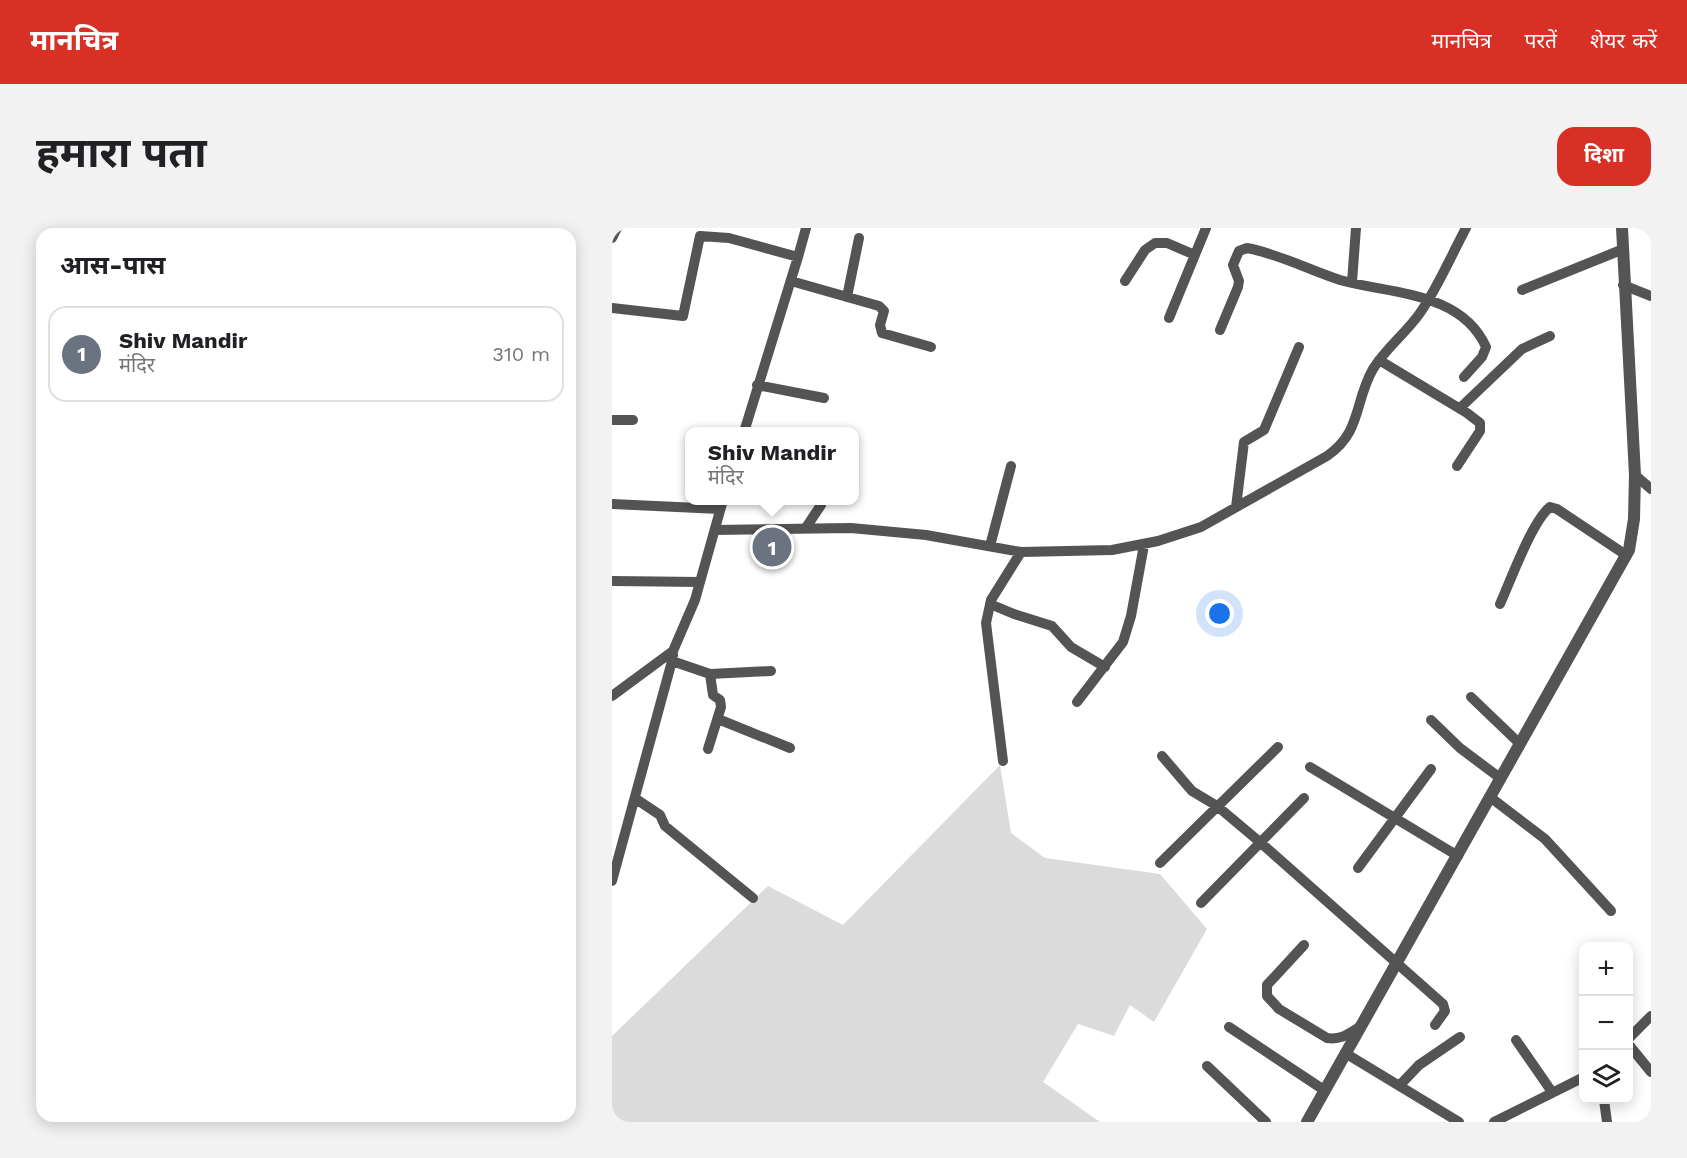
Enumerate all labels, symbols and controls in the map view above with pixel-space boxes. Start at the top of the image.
text: मानचित्र [30,24,118,57]
text: मानचित्र [1432,28,1492,53]
text: परतें [1525,28,1557,53]
text: शेयर करें [1590,28,1657,53]
button: दिशा [1557,127,1651,186]
text: हमारा पता [36,128,207,177]
text: आस-पास [60,250,166,280]
text: Shiv Mandir [119,328,247,353]
text: 1 [77,342,86,366]
text: 310 m [492,342,550,366]
text: मंदिर [119,353,155,377]
popup [685,427,859,505]
text: Shiv Mandir [708,440,836,465]
text: मंदिर [708,465,744,489]
pin: 1 [752,524,792,570]
your location [1205,599,1234,628]
map controls [1579,942,1633,1104]
button: + [1579,942,1633,996]
button: − [1579,996,1633,1050]
button: layers [1579,1050,1633,1104]

